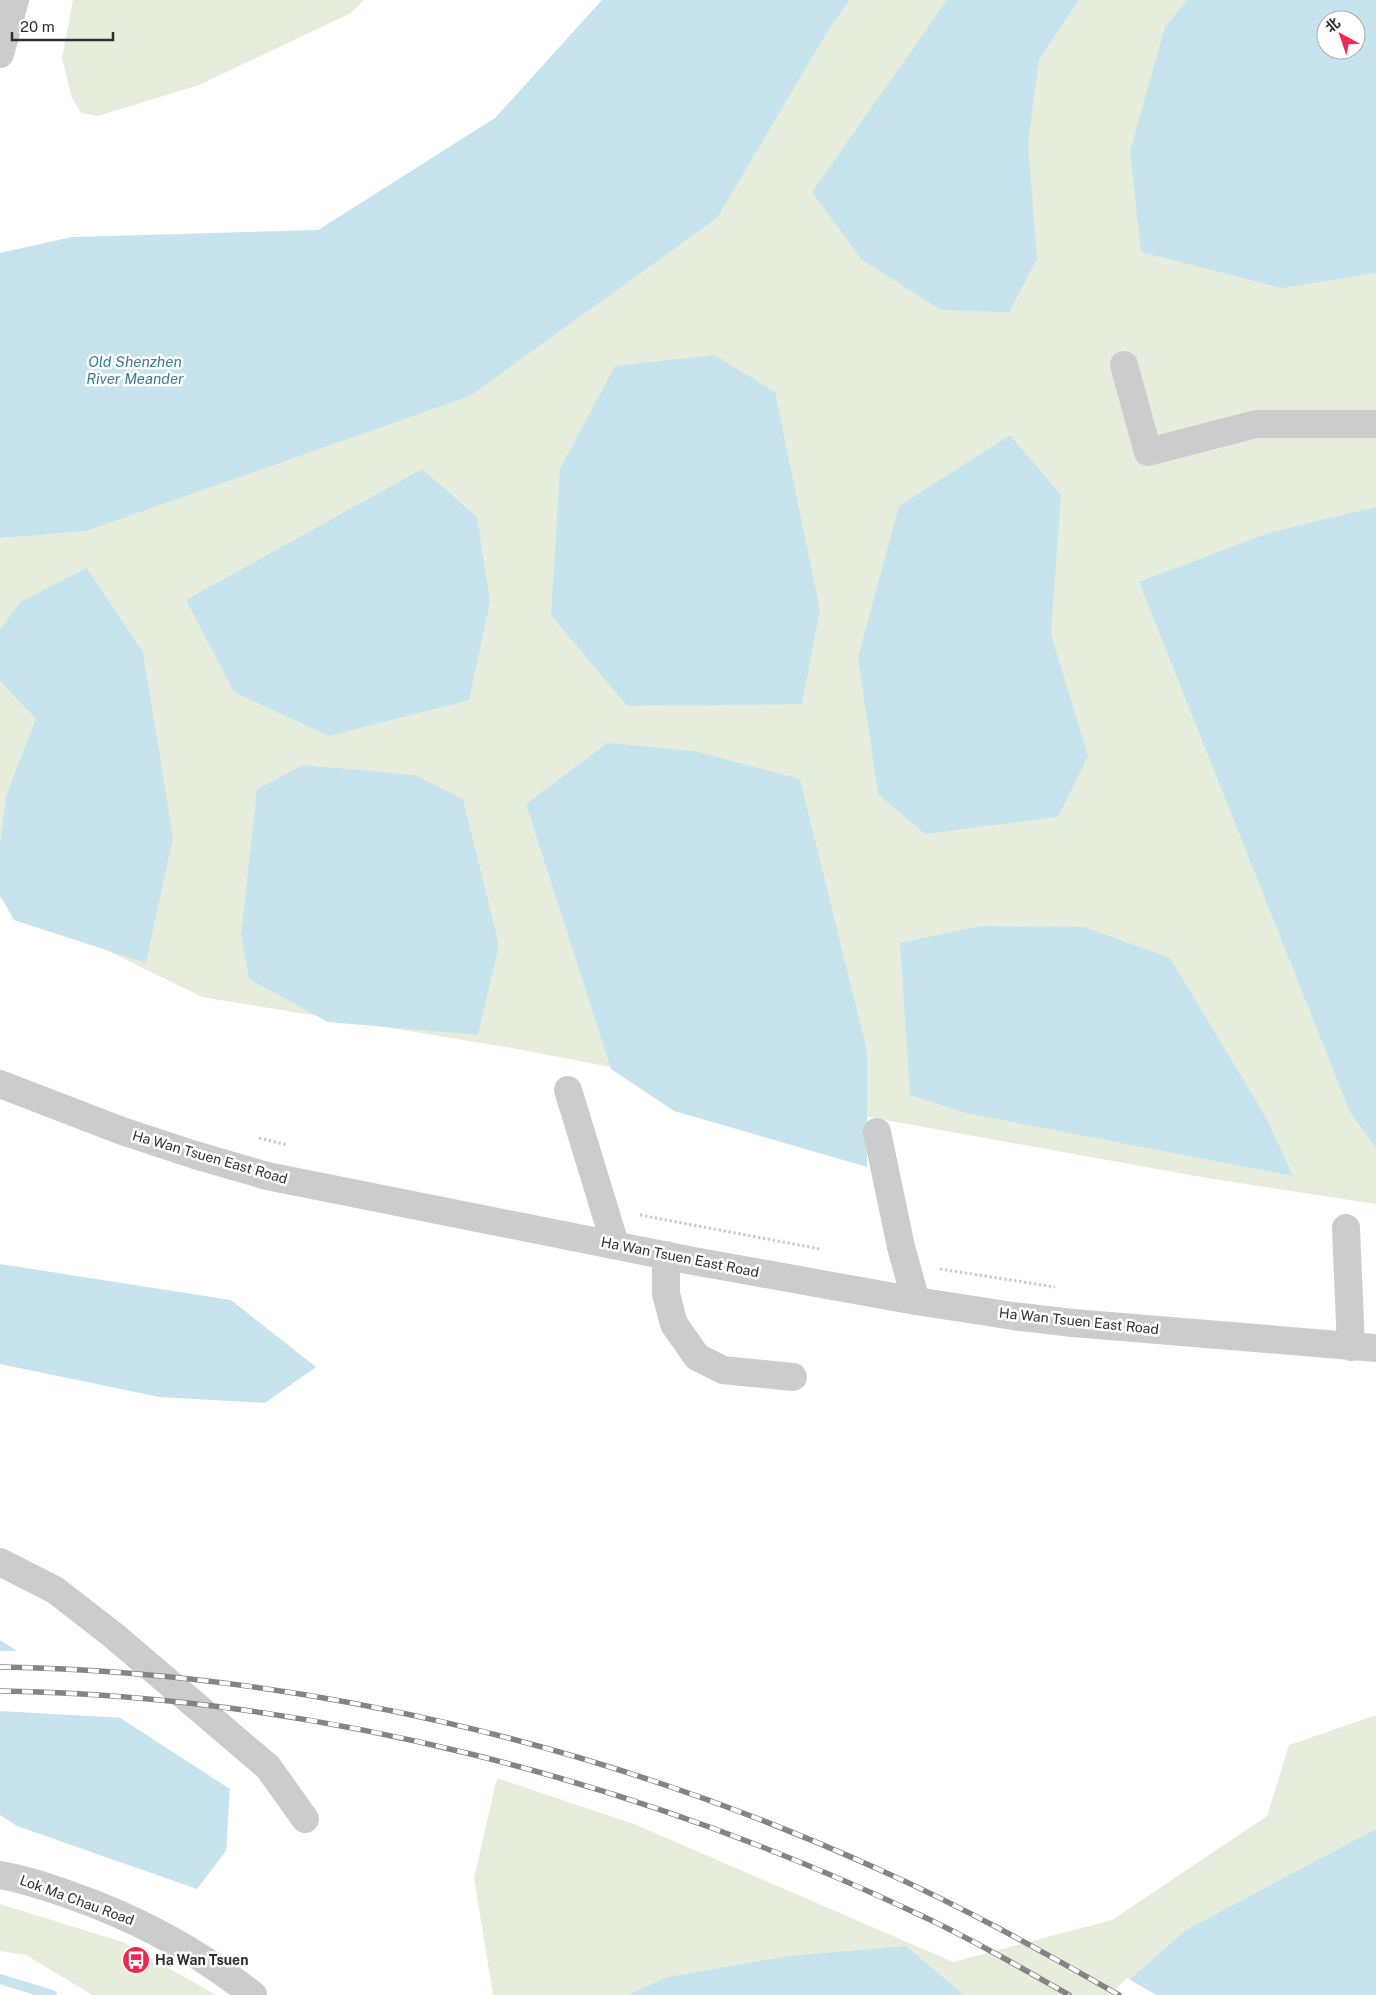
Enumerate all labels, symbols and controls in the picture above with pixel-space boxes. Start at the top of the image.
scale bar [12,10,114,42]
north arrow [1316,10,1366,60]
text: 北 [1322,14,1343,36]
text: 20 m [20,18,55,35]
water label: Old Shenzhen River Meander [86,353,184,387]
street label: Ha Wan Tsuen East Road [131,1127,289,1187]
street label: Ha Wan Tsuen East Road [600,1234,760,1280]
street label: Ha Wan Tsuen East Road [998,1305,1160,1337]
street label: Lok Ma Chau Road [18,1872,136,1928]
bus stop icon: Ha Wan Tsuen [121,1945,151,1975]
place label: Ha Wan Tsuen [155,1952,248,1968]

